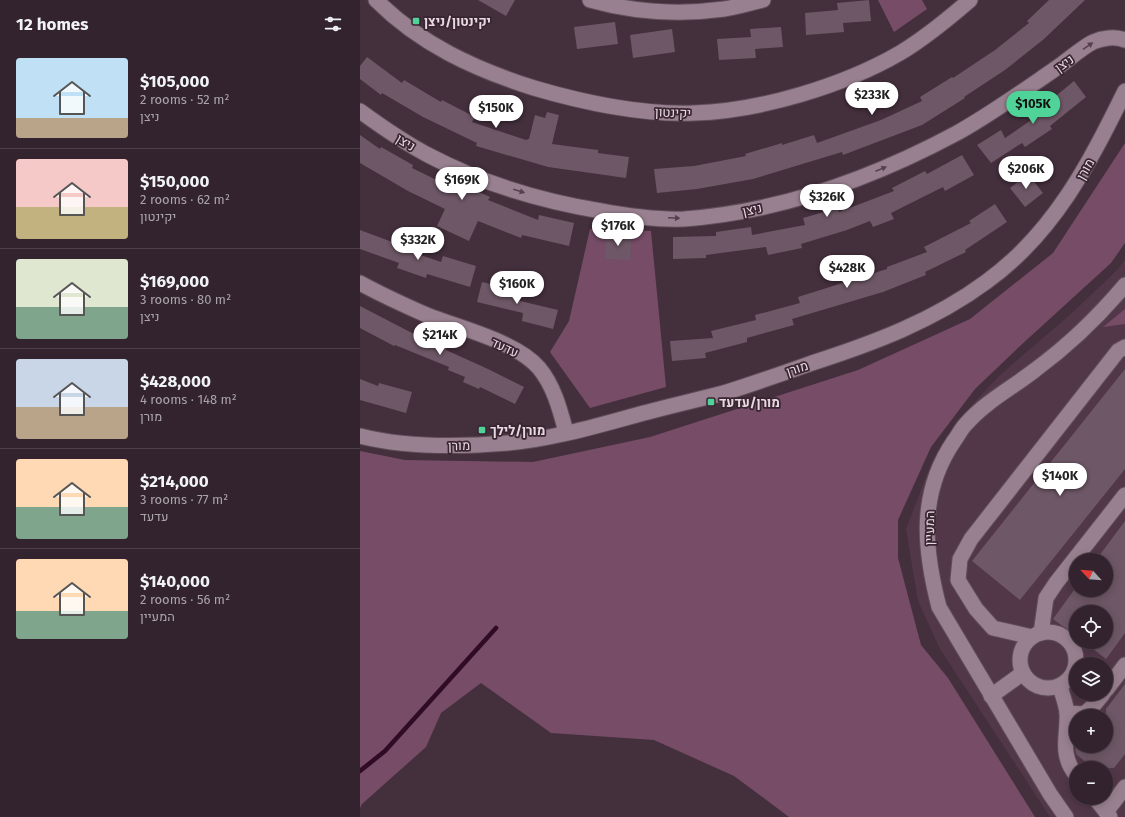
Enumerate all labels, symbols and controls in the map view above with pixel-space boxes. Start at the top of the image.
icon: filters [322,13,344,35]
text: 12 homes [16,14,88,35]
place label: יקינטון/ניצן [424,14,491,29]
marker: יקינטון/ניצן [411,16,421,26]
one-way arrow [1083,42,1093,50]
street label: ניצן [1052,52,1077,75]
text: $105,000 [140,71,209,92]
icon: home [48,74,96,122]
pin: $233K [844,82,900,116]
text: $233K [854,87,890,102]
pin: $105K [1005,91,1061,125]
text: 2 rooms · 52 m² [140,92,229,107]
pin: $150K [468,95,524,129]
text: $105K [1015,96,1051,111]
text: $150K [478,100,514,115]
street label: יקינטון [655,104,691,121]
text: ניצן [140,109,159,124]
street label: ניצן [394,131,418,154]
pin: $206K [998,156,1054,190]
street label: מורן [1073,156,1097,183]
text: $206K [1008,161,1044,176]
one-way arrow [875,166,887,172]
pin: $169K [434,167,490,201]
text: $150,000 [140,171,209,192]
text: $169K [444,172,480,187]
icon: home [48,175,96,223]
pin: $326K [799,184,855,218]
one-way arrow [513,189,525,195]
text: $326K [809,189,845,204]
text: 2 rooms · 62 m² [140,192,230,207]
street label: ניצן [741,200,763,219]
text: יקינטון [140,209,176,224]
pin: $176K [590,213,646,247]
one-way arrow [668,215,680,222]
text: $176K [601,218,635,233]
pin: $332K [390,227,446,261]
text: $332K [400,232,436,247]
pin: $428K [819,255,875,289]
text: $428K [829,260,865,275]
text: $169,000 [140,271,209,292]
pin: $160K [489,271,545,305]
icon: home [48,275,96,323]
text: $160K [499,276,535,291]
text: 3 rooms · 80 m² [140,292,231,307]
text: ניצן [140,309,159,324]
pin: $214K [412,322,468,356]
text: $214K [422,327,458,342]
street label: עדעד [489,335,521,360]
street label: מורן [784,358,810,379]
text: $428,000 [140,371,211,392]
icon: home [48,375,96,423]
text: 4 rooms · 148 m² [140,392,237,407]
place label: מורן/עדעד [719,395,780,410]
marker: מורן/עדעד [706,397,716,407]
text: מורן [140,409,162,424]
place label: מורן/לילך [490,423,545,438]
marker: מורן/לילך [477,425,487,435]
street label: מורן [448,438,470,453]
pin: $140K [1032,463,1088,497]
text: $140K [1042,468,1078,483]
text: $214,000 [140,471,209,492]
icon: home [48,475,96,523]
text: 3 rooms · 77 m² [140,492,228,507]
text: עדעד [140,509,169,524]
street label: המעיין [922,510,937,546]
north arrow [1069,553,1113,597]
map controls [1069,553,1113,805]
text: $140,000 [140,571,210,592]
icon: home [48,575,96,623]
text: 2 rooms · 56 m² [140,592,230,607]
button: locate [1069,605,1113,649]
text: המעיין [140,609,175,624]
button: layers [1069,657,1113,701]
button: + [1069,709,1113,753]
button: − [1069,761,1113,805]

